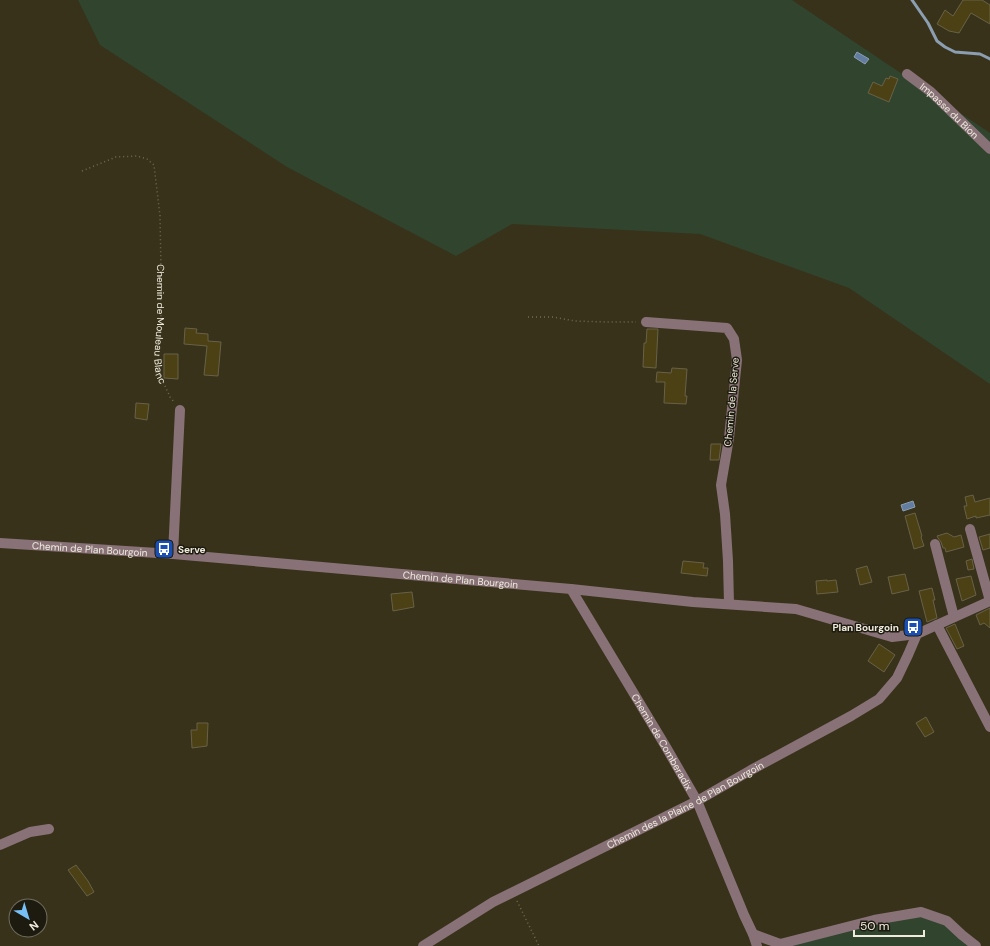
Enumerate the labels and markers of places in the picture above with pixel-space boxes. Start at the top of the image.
bus stop icon: Serve [153,538,175,560]
place label: Serve [178,543,206,556]
bus stop icon: Plan Bourgoin [902,616,924,638]
place label: Plan Bourgoin [832,621,899,634]

